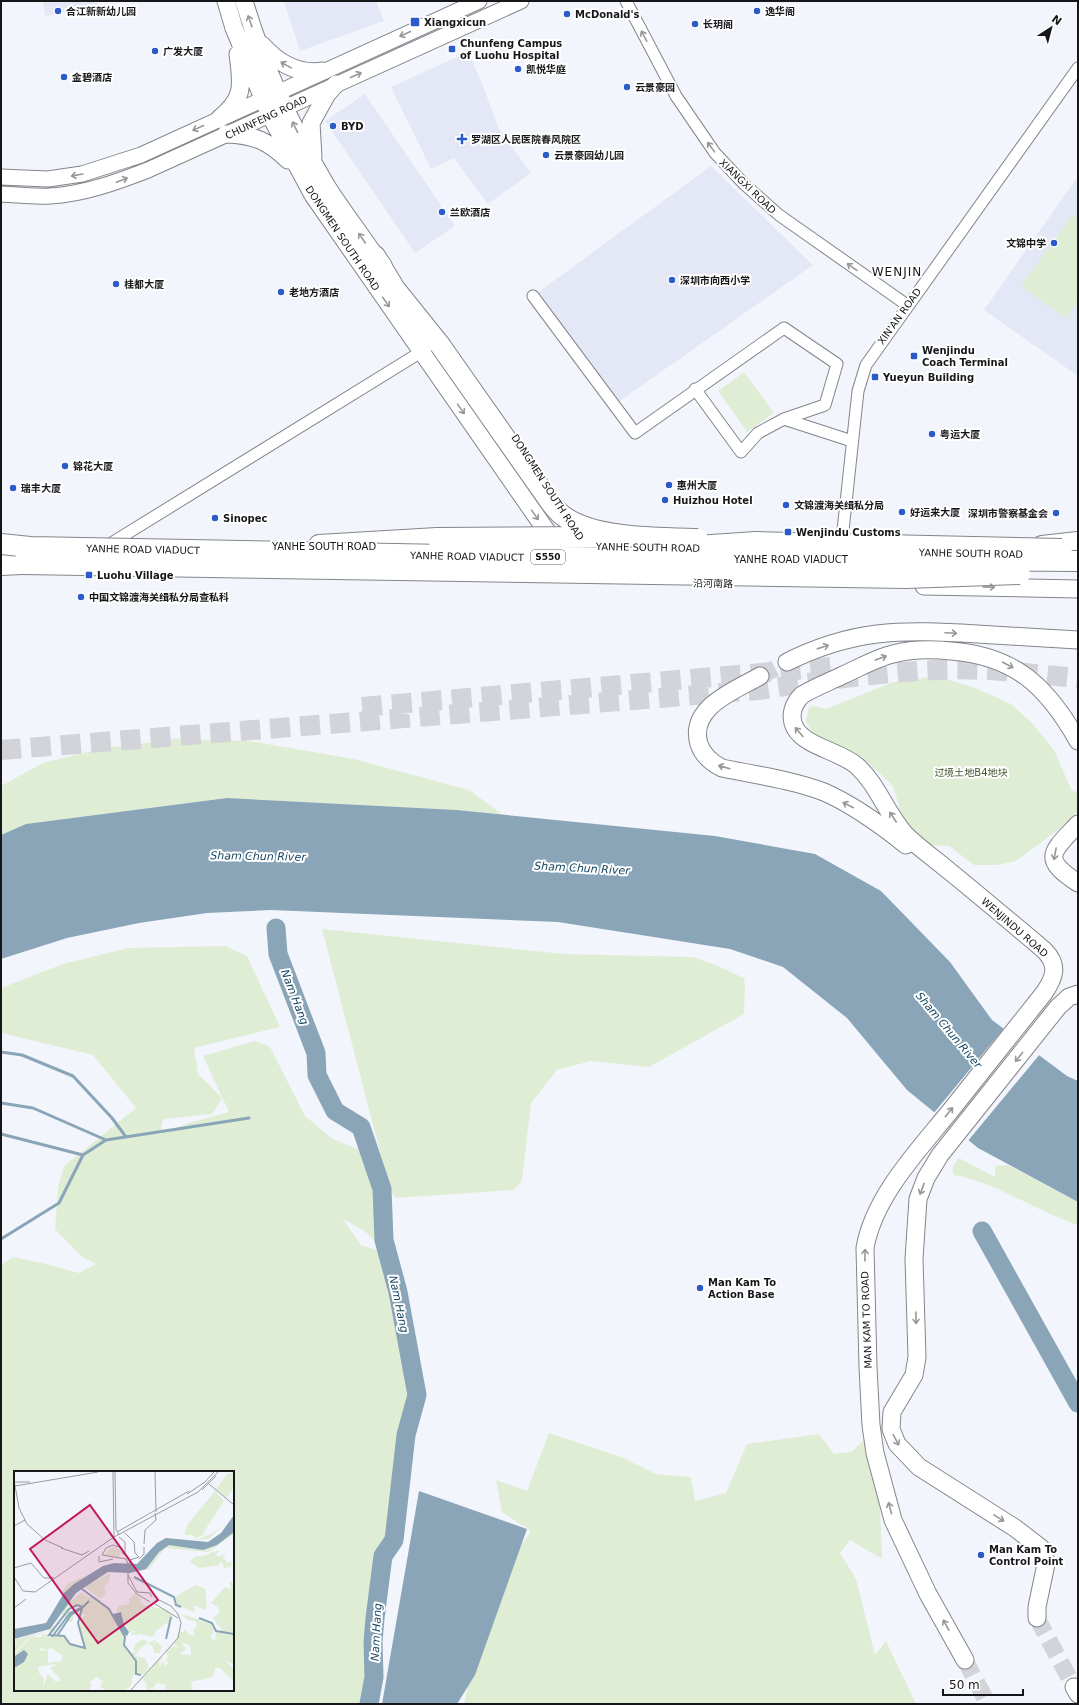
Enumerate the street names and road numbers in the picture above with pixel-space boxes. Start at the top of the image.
street label: CHUNFENG ROAD [224,94,309,141]
street label: XIANGXI ROAD [717,157,778,216]
street label: DONGMEN SOUTH ROAD [303,184,382,293]
street label: XIN'AN ROAD [875,286,924,347]
street label: DONGMEN SOUTH ROAD [509,432,586,542]
street label: YANHE SOUTH ROAD [271,541,376,552]
street label: YANHE SOUTH ROAD [595,541,700,554]
street label: YANHE ROAD VIADUCT [85,543,201,556]
street label: YANHE SOUTH ROAD [918,547,1023,560]
street label: YANHE ROAD VIADUCT [409,550,525,563]
road number: S550 [531,550,565,564]
street label: YANHE ROAD VIADUCT [733,554,849,565]
street label: 沿河南路 [693,578,733,589]
street label: WENJINDU ROAD [979,896,1050,959]
street label: MAN KAM TO ROAD [859,1271,874,1369]

